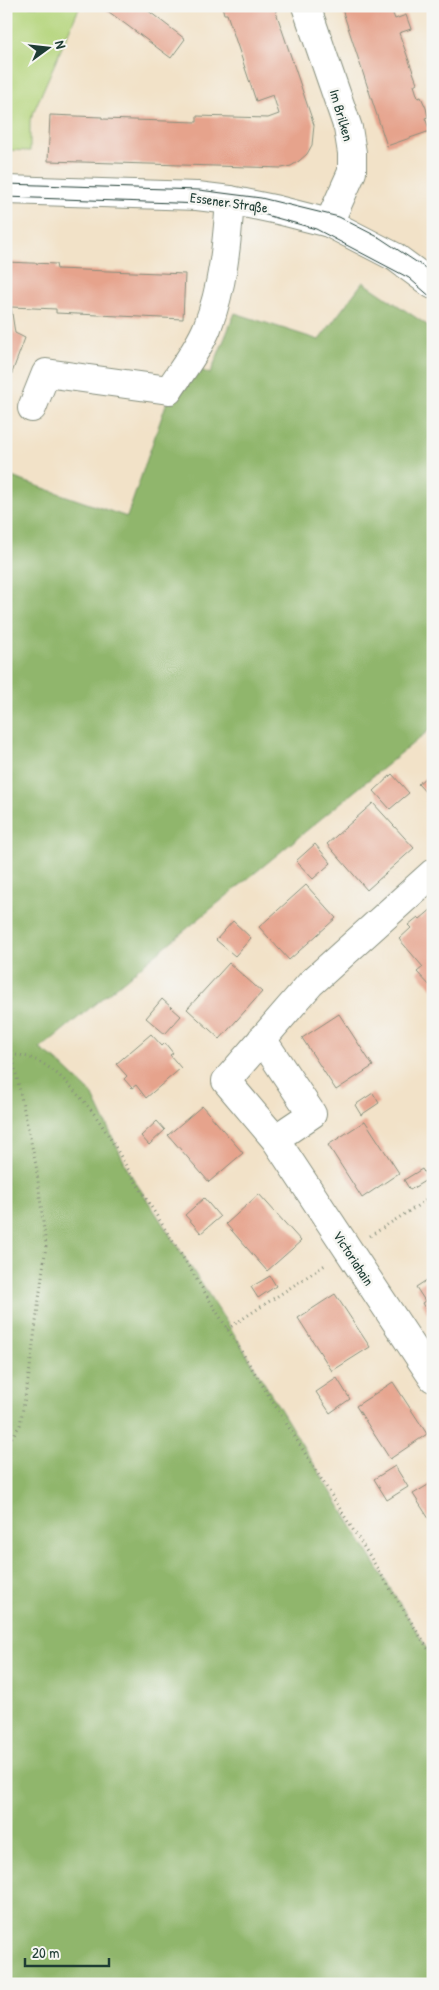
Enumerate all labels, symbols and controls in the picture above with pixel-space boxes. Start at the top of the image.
north arrow [22,22,72,72]
text: N [51,38,71,51]
street label: Im Brilken [326,87,358,143]
street label: Essener Straße [189,187,269,218]
street label: Victoriahain [329,1227,379,1289]
scale bar [25,1935,109,1967]
text: 20 m [32,1942,59,1963]

